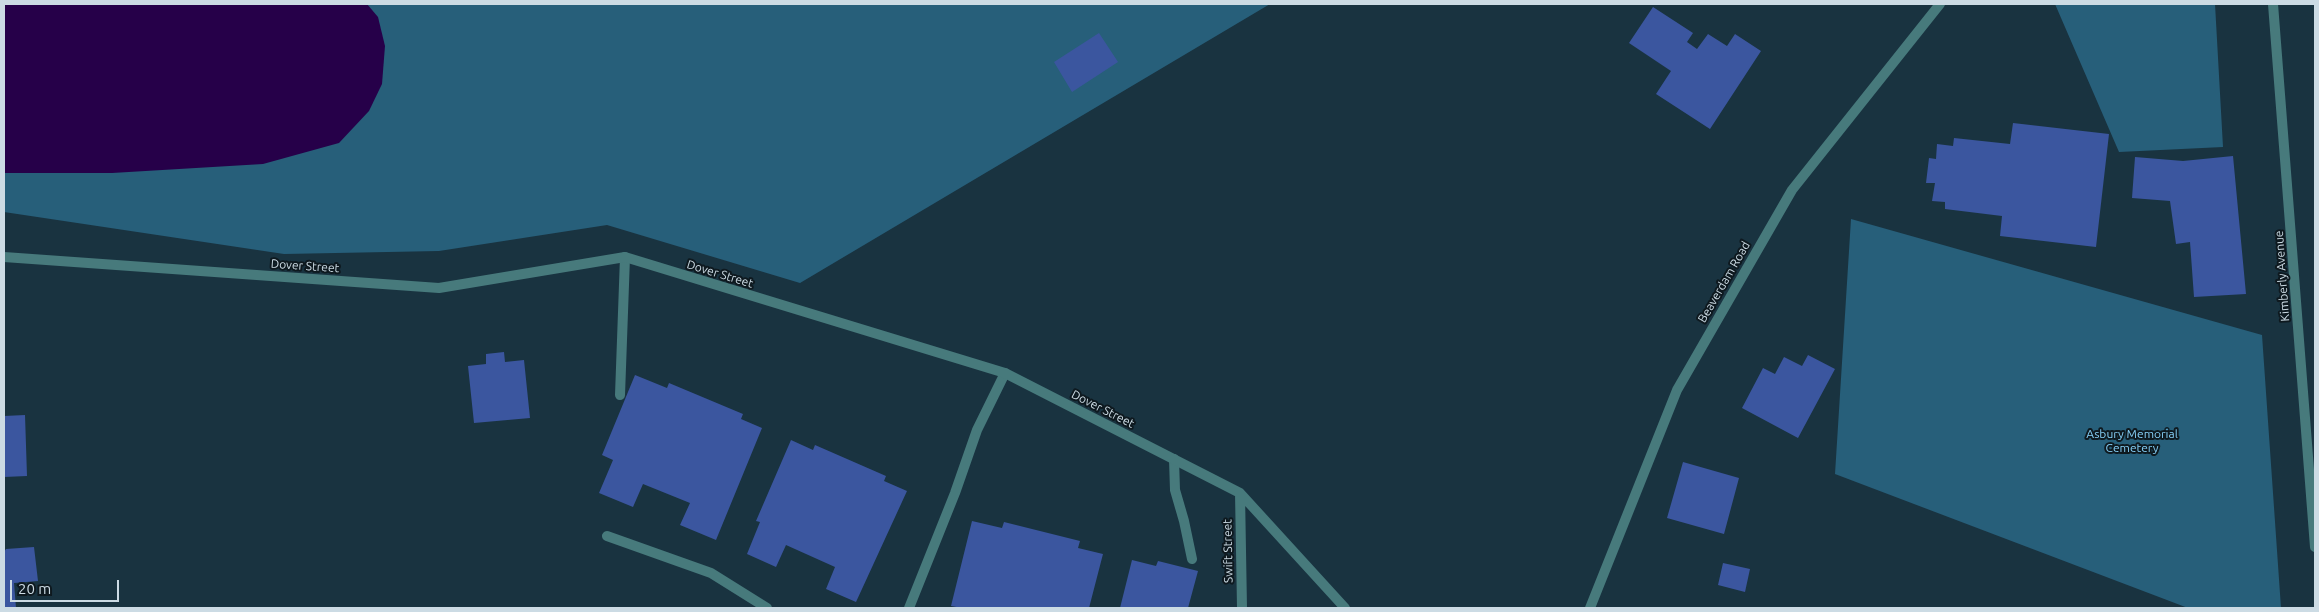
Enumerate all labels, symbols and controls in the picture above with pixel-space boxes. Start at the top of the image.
street label: Kimberly Avenue [2272,230,2292,322]
street label: Beaverdam Road [1695,239,1753,325]
street label: Dover Street [270,256,340,276]
street label: Dover Street [685,257,755,291]
street label: Dover Street [1069,387,1137,431]
park label: Asbury Memorial Cemetery [2086,427,2178,455]
street label: Swift Street [1220,519,1236,583]
scale bar [12,570,121,602]
text: 20 m [18,580,51,597]

